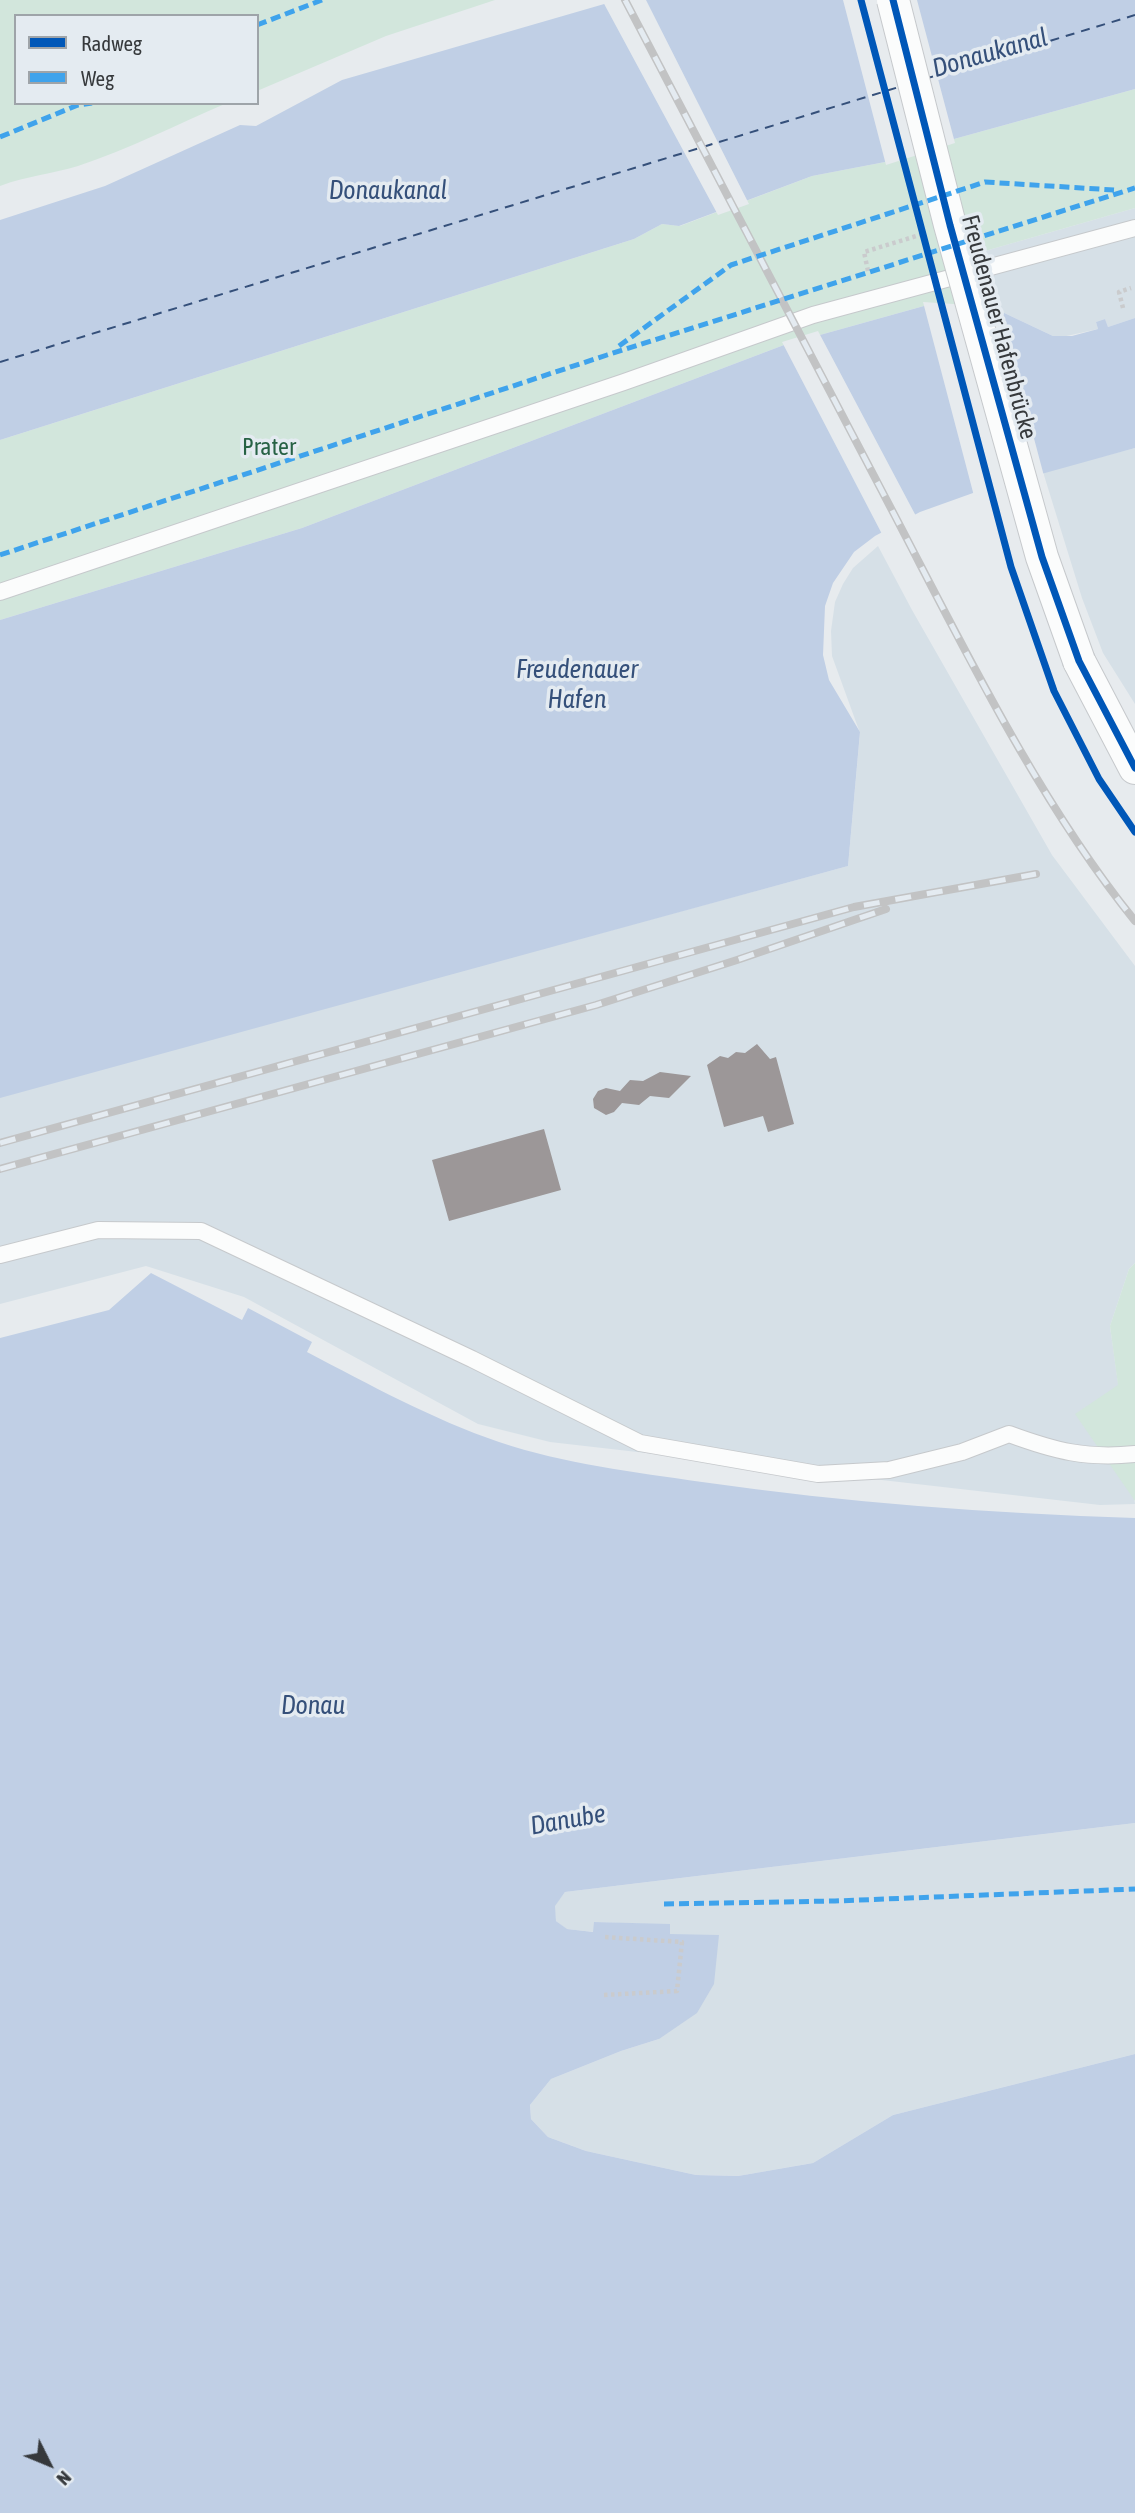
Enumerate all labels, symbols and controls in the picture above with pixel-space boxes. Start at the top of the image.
legend [14,14,259,105]
water label: Donaukanal [929,22,1051,84]
text: Radweg [81,31,142,55]
text: Weg [81,66,114,90]
water label: Donaukanal [329,175,447,207]
street label: Freudenauer Hafenbrücke [955,212,1043,442]
park label: Prater [242,433,296,461]
water label: Freudenauer Hafen [516,654,638,716]
water label: Donau [281,1690,345,1722]
water label: Danube [528,1798,608,1842]
north arrow [14,2429,84,2499]
text: N [52,2467,76,2490]

